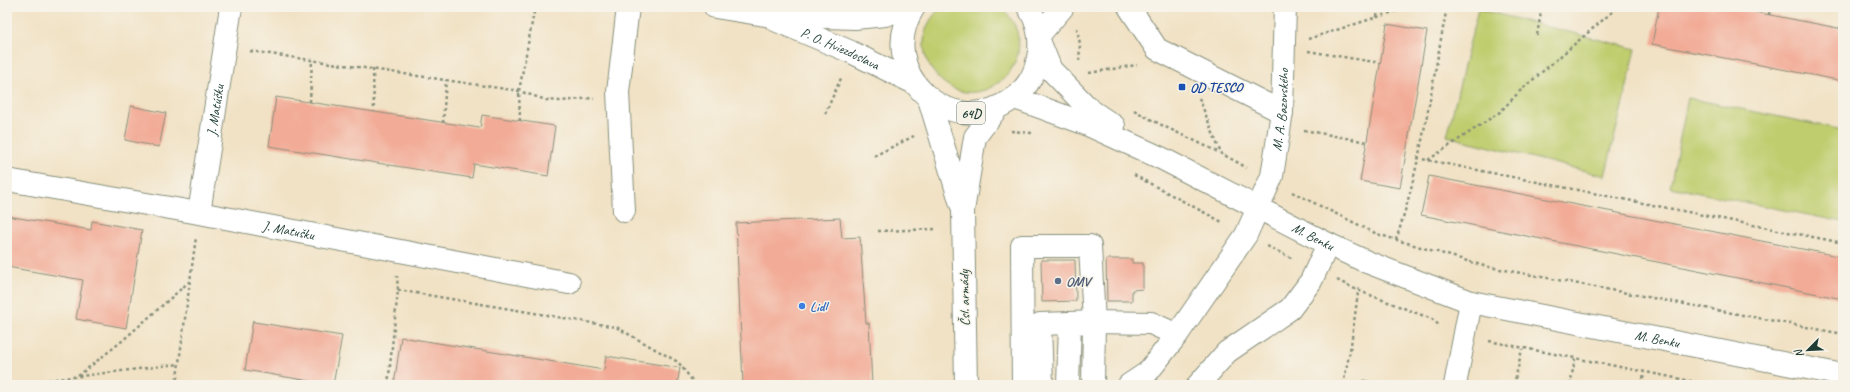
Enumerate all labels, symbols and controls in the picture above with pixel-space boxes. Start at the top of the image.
street label: P. O. Hviezdoslava [798,24,883,74]
street label: M. A. Bazovského [1268,67,1292,152]
place label: OD TESCO [1190,79,1244,96]
marker: OD TESCO [1177,82,1187,92]
street label: J. Matúšku [203,83,228,138]
road number: 64D [957,102,985,124]
street label: J. Matušku [261,217,316,244]
street label: M. Benku [1289,219,1337,255]
street label: Čsl. armády [955,269,973,326]
place label: OMV [1066,273,1093,290]
marker: OMV [1053,276,1063,286]
place label: Lidl [810,298,829,315]
marker: Lidl [797,301,807,311]
street label: M. Benku [1634,326,1682,352]
north arrow [1788,330,1828,370]
text: N [1790,346,1807,360]

